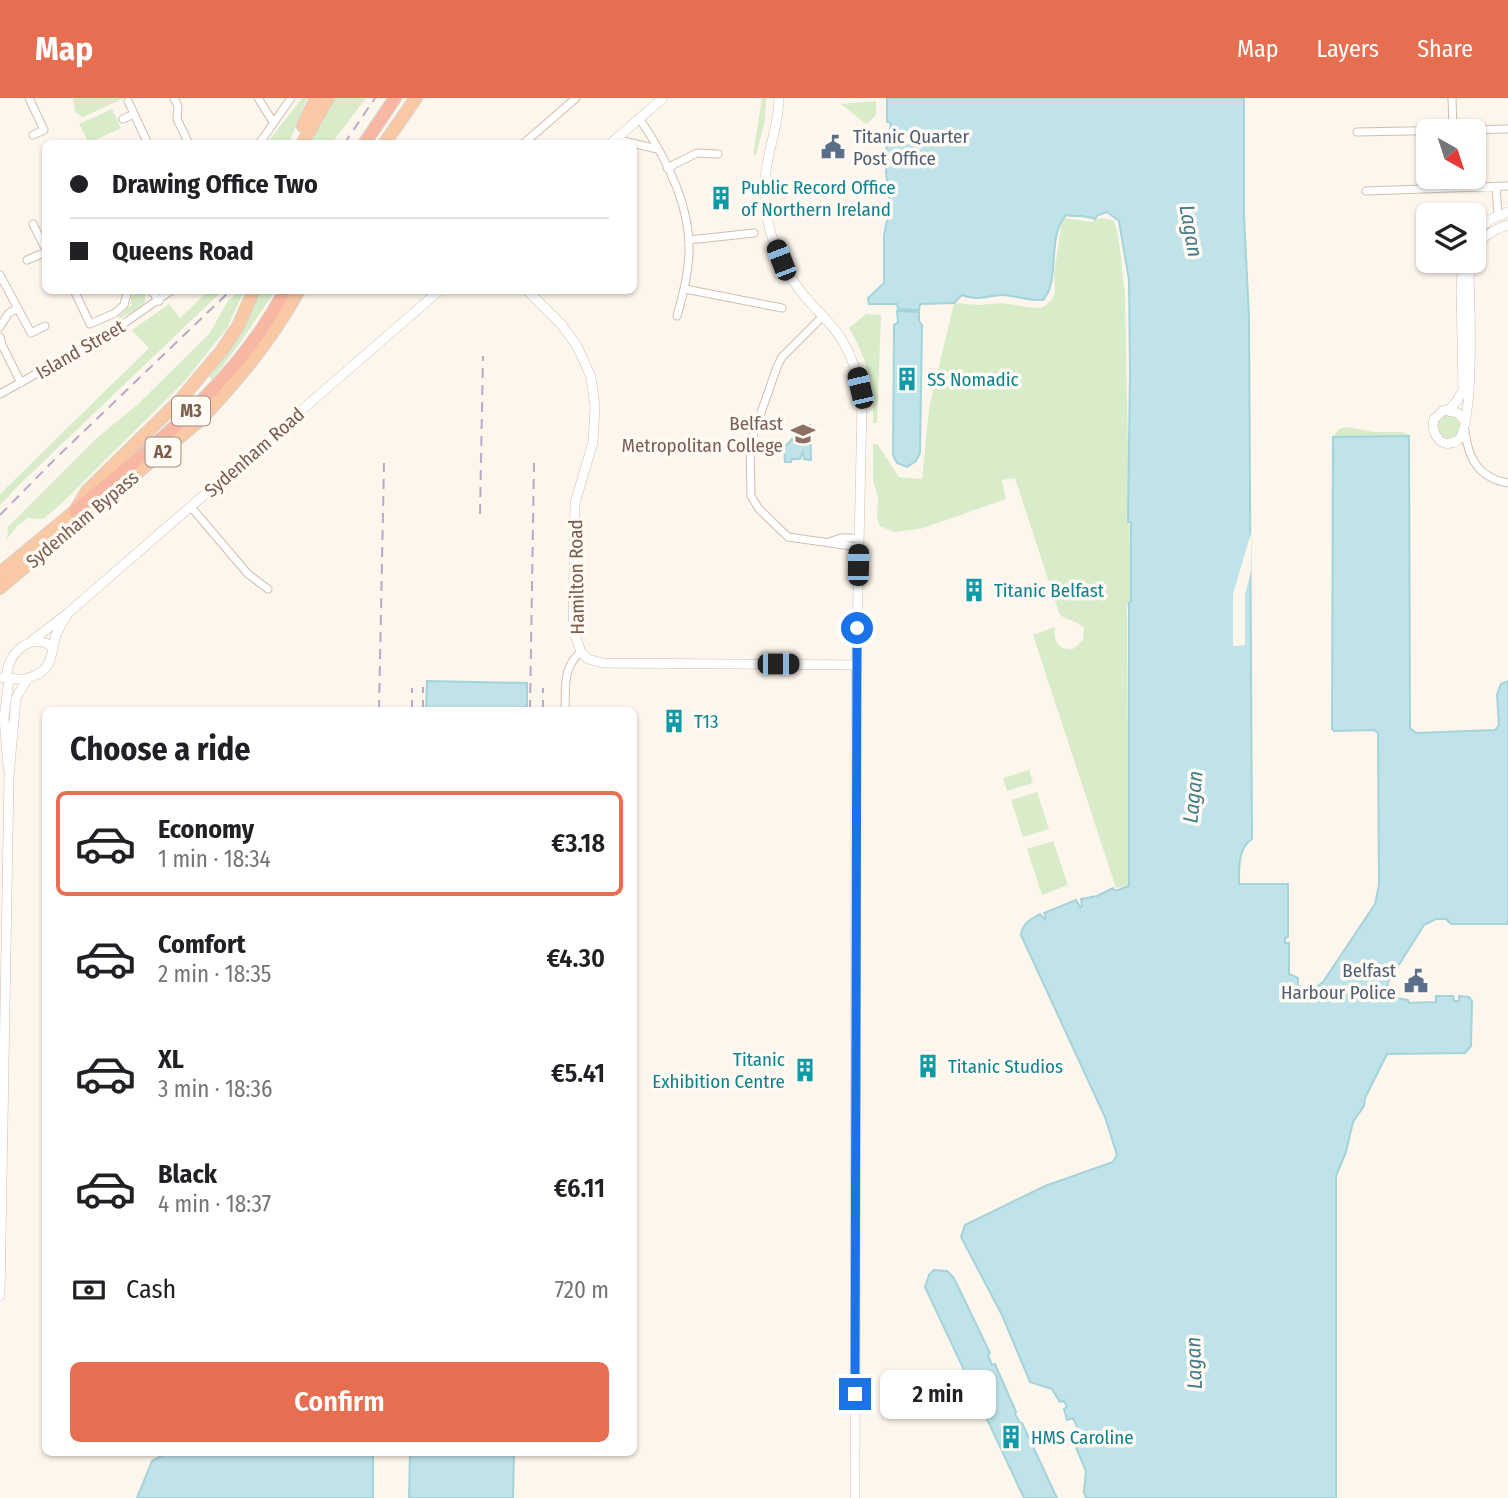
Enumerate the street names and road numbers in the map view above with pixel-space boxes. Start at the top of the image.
street label: Island Street [32,314,129,384]
road number: M3 [172,396,210,426]
street label: Sydenham Road [200,403,309,502]
road number: A2 [146,438,180,466]
street label: Sydenham Bypass [21,466,143,573]
street label: Hamilton Road [564,519,589,635]

